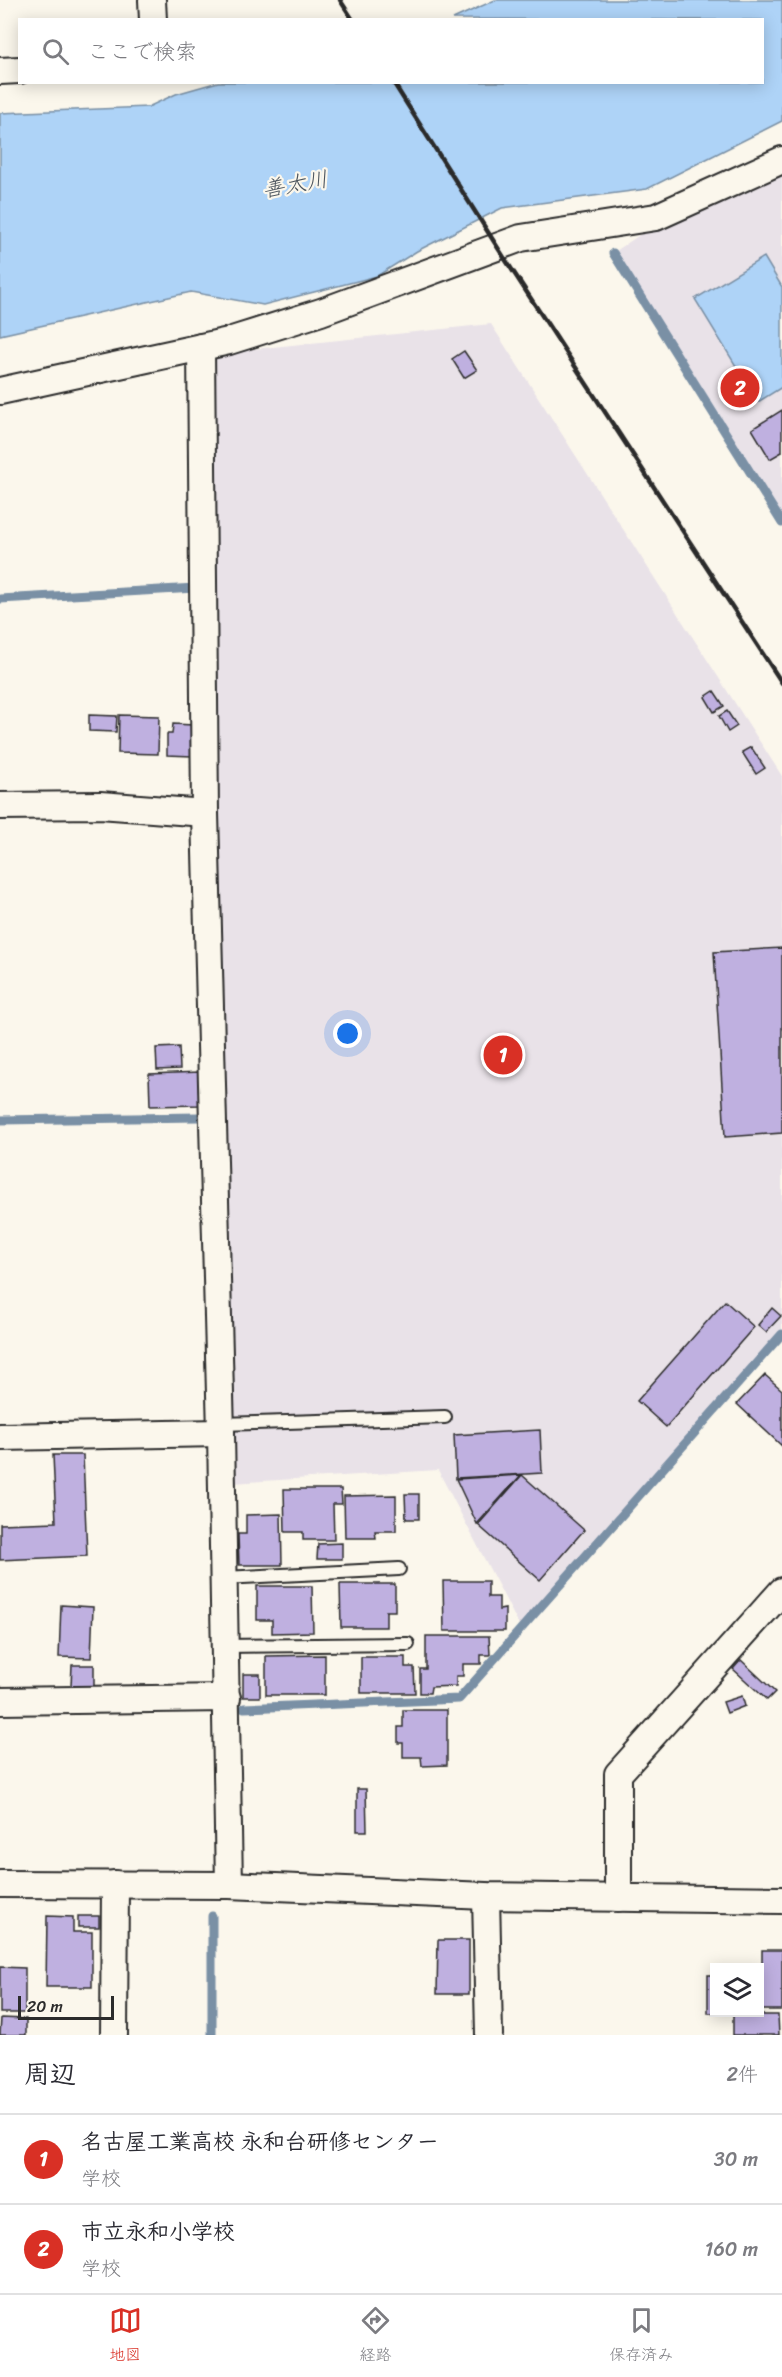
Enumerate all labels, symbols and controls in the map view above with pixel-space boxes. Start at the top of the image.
search box [18,18,764,84]
text: ここで検索 [87,32,197,71]
icon: search [39,35,72,68]
water label: 善太川 [259,159,331,209]
pin: 2 [720,366,760,410]
your location [333,1019,362,1048]
pin: 1 [484,1032,522,1078]
map controls [710,1963,764,2017]
button: layers [710,1963,764,2017]
text: 20 m [27,1992,63,2021]
scale bar [18,1993,114,2020]
text: 周辺 [24,2051,76,2097]
text: 2件 [726,2057,758,2092]
text: 名古屋工業高校 永和台研修センター [81,2122,439,2161]
text: 1 [39,2142,48,2177]
text: 30 m [714,2142,758,2177]
text: 学校 [81,2161,121,2196]
text: 市立永和小学校 [81,2212,235,2251]
text: 2 [38,2232,49,2267]
text: 160 m [705,2232,758,2267]
text: 学校 [81,2251,121,2286]
tab: 地図 [109,2304,142,2369]
tab: 経路 [359,2304,392,2369]
tab: 保存済み [609,2304,673,2369]

